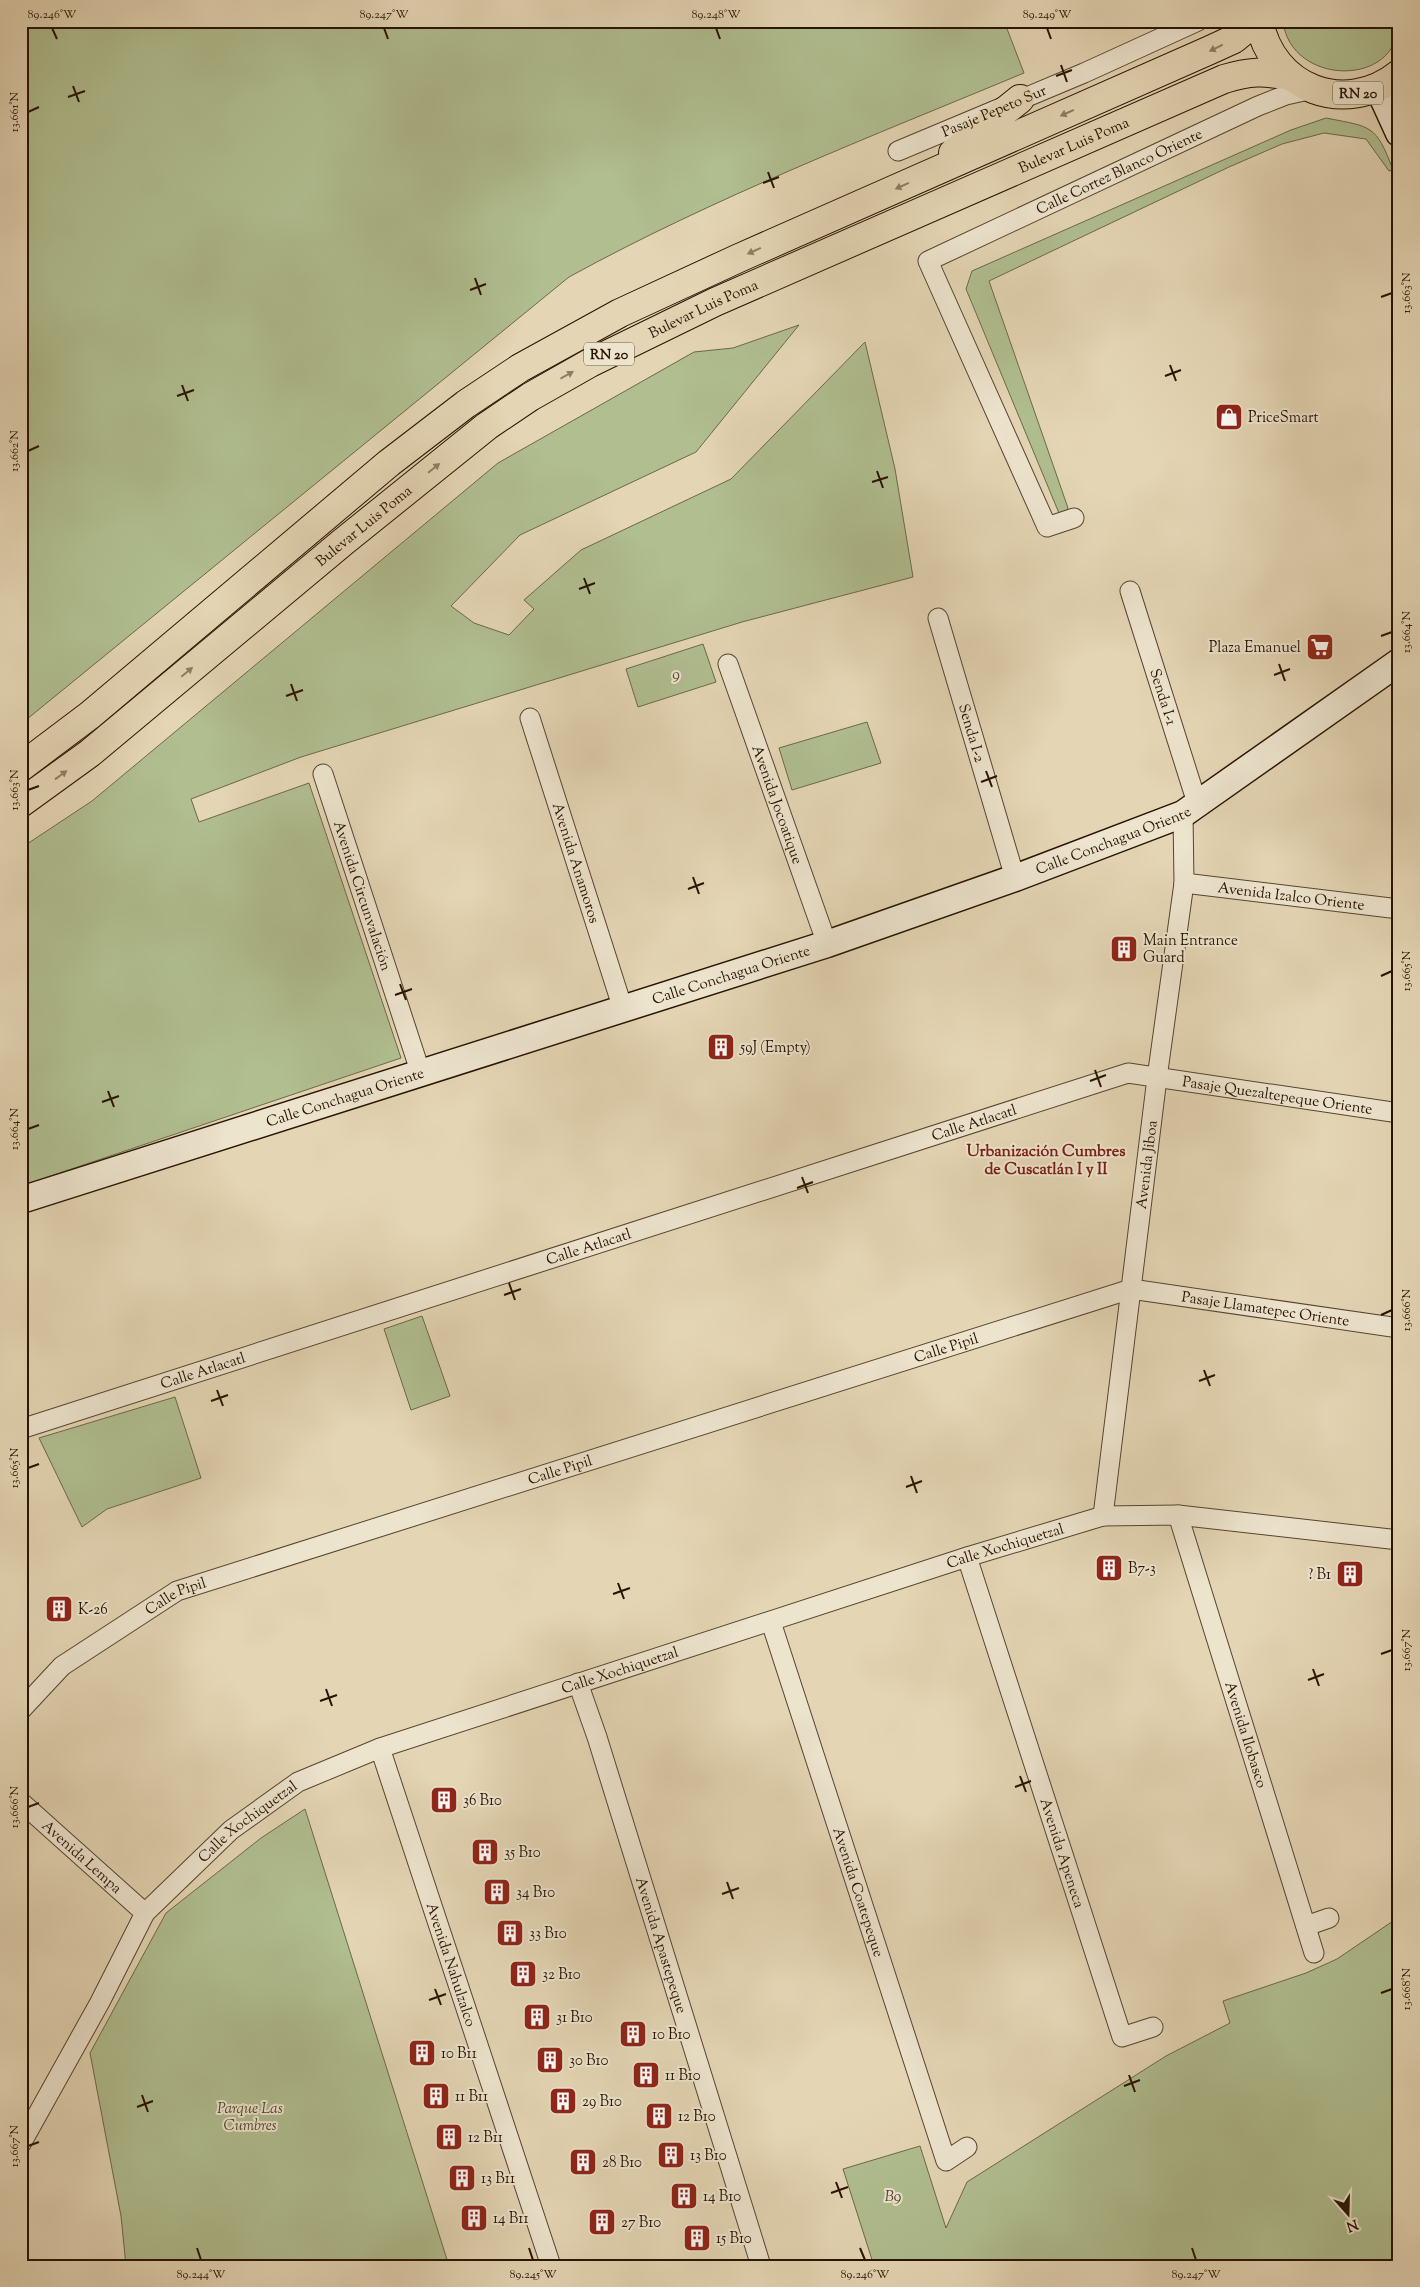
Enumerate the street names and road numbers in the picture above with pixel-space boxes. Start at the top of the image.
street label: Pasaje Pepeto Sur [939,81,1051,143]
road number: RN 20 [1333,82,1383,105]
street label: Bulevar Luis Poma [1016,113,1133,180]
street label: Calle Cortez Blanco Oriente [1033,124,1206,221]
street label: Bulevar Luis Poma [646,275,762,345]
road number: RN 20 [584,342,634,366]
street label: Bulevar Luis Poma [312,481,417,572]
street label: Senda I-1 [1143,666,1181,728]
street label: Senda I-2 [952,702,989,765]
street label: Avenida Jocoatique [746,743,807,867]
street label: Avenida Anamoros [546,800,604,926]
street label: Calle Conchagua Oriente [1033,802,1196,881]
street label: Avenida Circunvalación [327,818,396,974]
street label: Avenida Izalco Oriente [1216,878,1366,917]
street label: Calle Conchagua Oriente [650,941,813,1011]
street label: Calle Conchagua Oriente [264,1064,427,1133]
street label: Pasaje Quezaltepeque Oriente [1181,1072,1374,1121]
street label: Calle Atlacatl [929,1100,1020,1147]
street label: Avenida Jiboa [1132,1119,1164,1210]
street label: Calle Atlacatl [544,1224,634,1271]
street label: Pasaje Llamatepec Oriente [1180,1287,1351,1333]
street label: Calle Pipil [912,1329,981,1369]
street label: Calle Atlacatl [158,1348,248,1395]
street label: Calle Pipil [525,1451,595,1491]
street label: Calle Xochiquetzal [944,1519,1067,1575]
street label: Calle Pipil [141,1573,209,1621]
street label: Calle Xochiquetzal [559,1643,681,1700]
street label: Avenida Ilobasco [1218,1679,1271,1791]
street label: Calle Xochiquetzal [194,1777,302,1868]
street label: Avenida Apeneca [1034,1796,1089,1911]
street label: Avenida Lempa [36,1816,126,1899]
street label: Avenida Coatepeque [826,1825,888,1960]
street label: Avenida Apastepeque [629,1875,691,2016]
street label: Avenida Nahulzalco [420,1900,480,2030]

